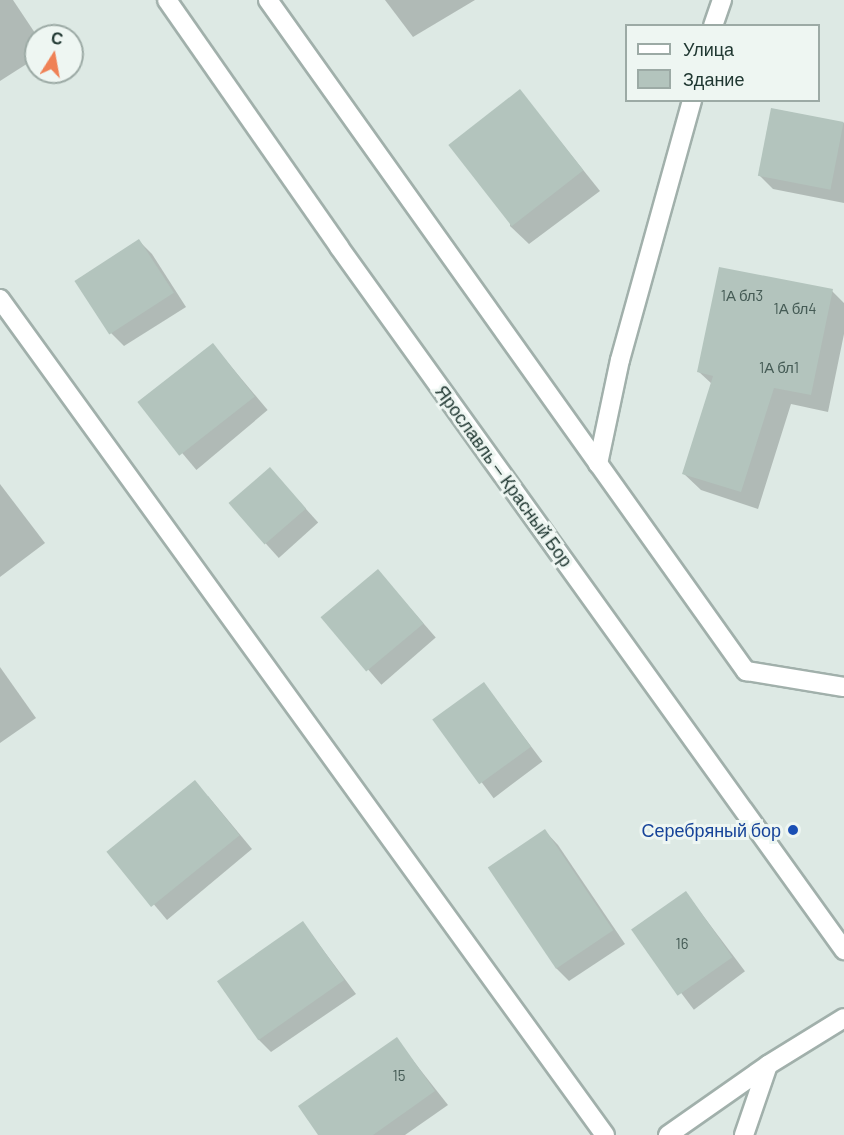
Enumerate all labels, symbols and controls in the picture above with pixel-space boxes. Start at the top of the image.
north arrow [24,24,84,84]
legend [625,24,820,102]
text: С [50,27,65,48]
text: Улица [683,38,734,60]
text: Здание [683,68,744,90]
house number: 1А бл3 [721,287,763,305]
house number: 1А бл4 [773,300,817,318]
house number: 1А бл1 [759,359,799,377]
street label: Ярославль — Красный Бор [431,381,577,571]
place label: Серебряный бор [641,819,781,841]
marker: Серебряный бор [786,823,800,837]
house number: 16 [676,935,688,953]
house number: 15 [393,1067,405,1085]

